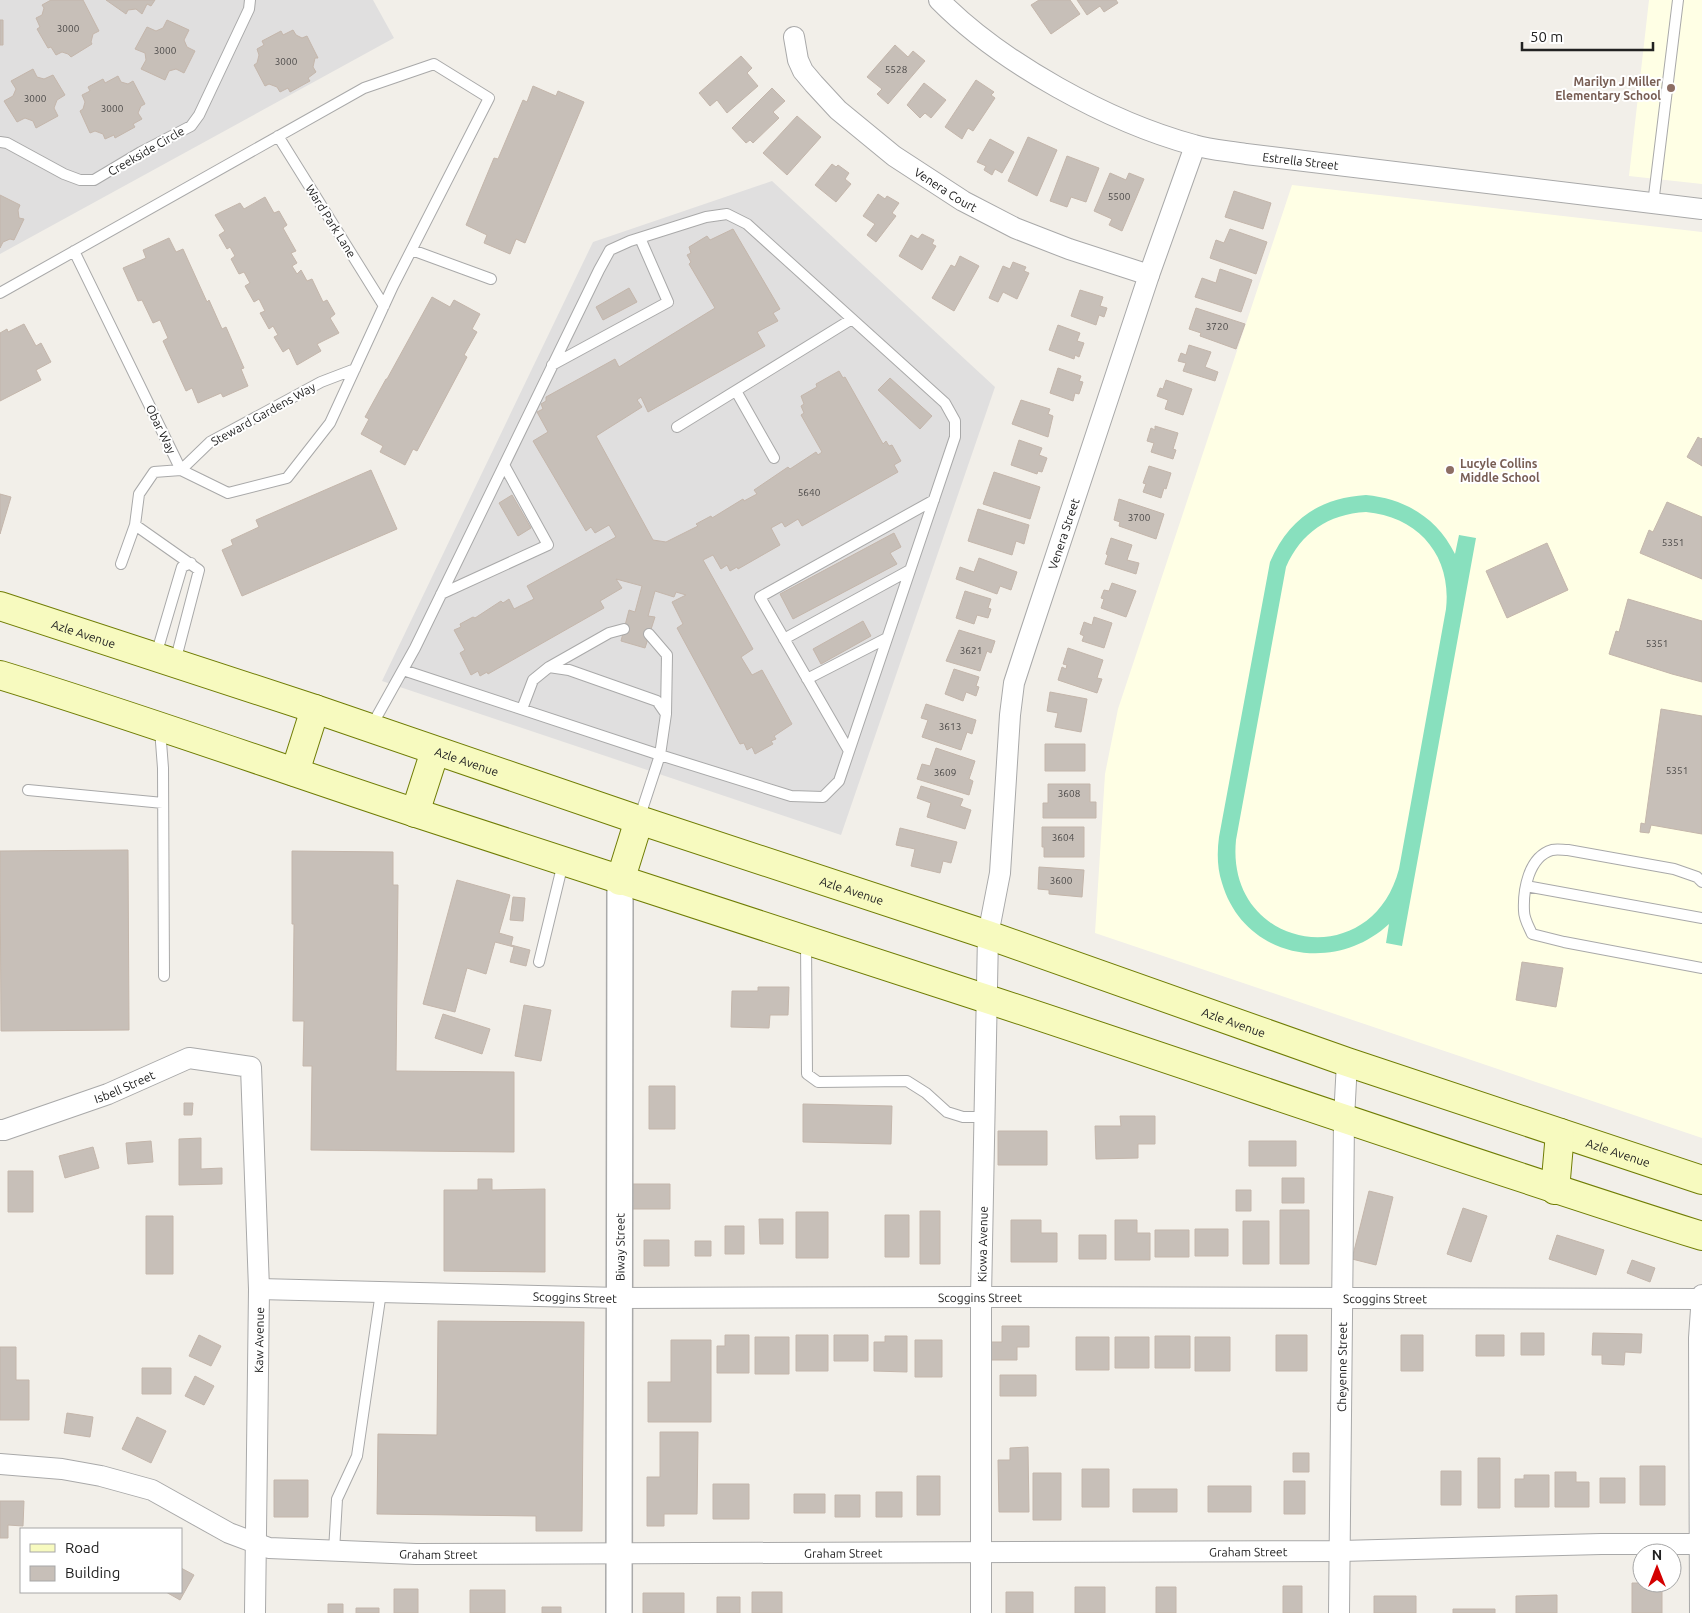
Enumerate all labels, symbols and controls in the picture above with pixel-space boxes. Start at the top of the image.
scale bar [1522,20,1653,52]
house number: 3000 [57,23,80,34]
text: 50 m [1530,28,1563,45]
house number: 3000 [154,45,177,56]
house number: 3000 [275,56,298,67]
house number: 5528 [885,64,908,75]
place label: Marilyn J Miller Elementary School [1555,75,1661,102]
marker: Marilyn J Miller Elementary School [1665,82,1677,94]
house number: 3000 [24,93,47,104]
house number: 3000 [101,103,124,114]
street label: Creekside Circle [106,124,186,178]
street label: Estrella Street [1262,150,1340,172]
street label: Venera Court [912,165,980,214]
street label: Ward Park Lane [303,182,359,260]
house number: 5500 [1108,191,1131,202]
house number: 3720 [1206,321,1229,332]
street label: Steward Gardens Way [209,380,318,448]
street label: Obar Way [144,403,178,456]
place label: Lucyle Collins Middle School [1460,457,1540,484]
marker: Lucyle Collins Middle School [1444,464,1456,476]
house number: 5640 [798,487,821,498]
street label: Venera Street [1045,496,1081,571]
house number: 3700 [1128,512,1151,523]
house number: 5351 [1662,537,1684,548]
street label: Azle Avenue [50,617,117,650]
house number: 5351 [1646,638,1668,649]
house number: 3621 [960,645,982,656]
house number: 3613 [939,721,961,732]
street label: Azle Avenue [433,744,500,778]
house number: 5351 [1666,765,1688,776]
house number: 3609 [934,767,956,778]
house number: 3608 [1058,788,1081,799]
house number: 3604 [1052,832,1075,843]
street label: Azle Avenue [818,874,885,907]
house number: 3600 [1050,875,1073,886]
street label: Azle Avenue [1200,1005,1267,1039]
street label: Isbell Street [92,1068,157,1105]
street label: Azle Avenue [1585,1136,1652,1169]
street label: Kiowa Avenue [975,1206,989,1282]
street label: Biway Street [613,1213,626,1281]
street label: Scoggins Street [533,1289,617,1304]
street label: Scoggins Street [938,1290,1022,1304]
street label: Scoggins Street [1343,1292,1427,1305]
street label: Kaw Avenue [252,1307,266,1373]
street label: Cheyenne Street [1335,1322,1348,1412]
legend [20,1528,182,1593]
text: Road [65,1539,100,1556]
north arrow [1632,1543,1682,1593]
street label: Graham Street [1209,1545,1288,1558]
street label: Graham Street [804,1546,883,1559]
street label: Graham Street [399,1547,478,1561]
text: N [1652,1547,1662,1563]
text: Building [65,1564,120,1581]

